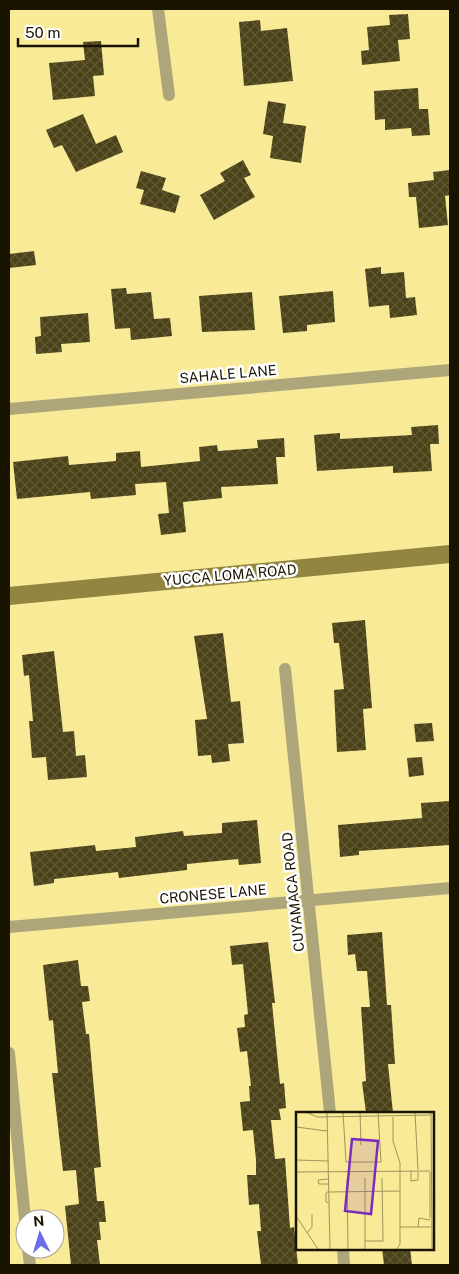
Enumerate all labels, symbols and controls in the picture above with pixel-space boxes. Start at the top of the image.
scale bar [18,15,138,47]
text: 50 m [25,24,60,41]
street label: SAHALE LANE [179,362,277,386]
street label: YUCCA LOMA ROAD [163,561,297,589]
street label: CUYAMACA ROAD [279,831,307,953]
street label: CRONESE LANE [159,881,267,907]
inset map [296,1112,434,1249]
north arrow [15,1209,65,1259]
text: N [33,1213,45,1229]

